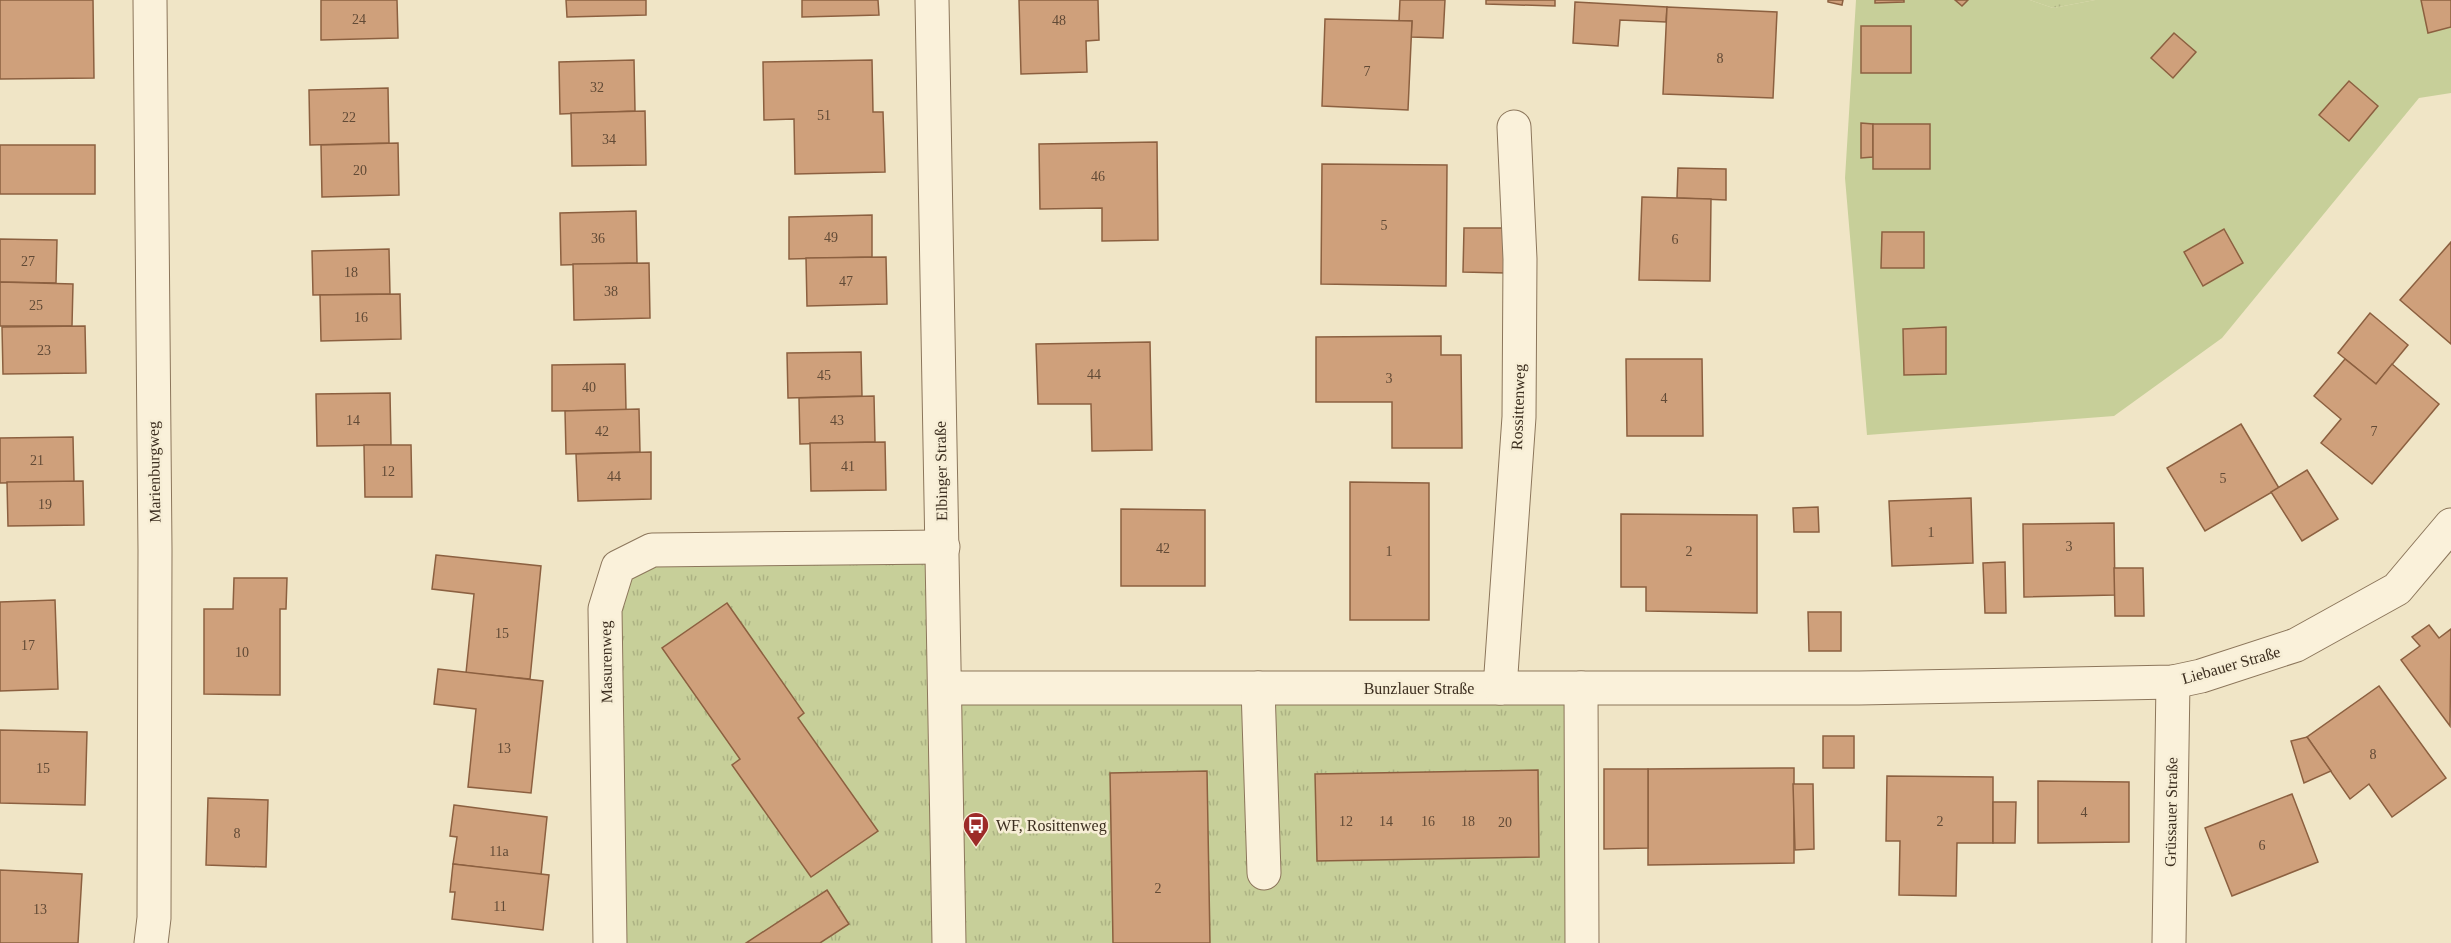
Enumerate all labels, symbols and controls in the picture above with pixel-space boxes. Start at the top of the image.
house number: 24 [352,12,366,27]
house number: 48 [1052,13,1066,28]
house number: 8 [1717,51,1724,66]
house number: 7 [1364,64,1371,79]
house number: 32 [590,80,604,95]
house number: 51 [817,108,831,123]
house number: 22 [342,110,356,125]
house number: 34 [602,132,616,147]
house number: 20 [353,163,367,178]
house number: 46 [1091,169,1105,184]
house number: 5 [1381,218,1388,233]
house number: 49 [824,230,838,245]
house number: 36 [591,231,605,246]
house number: 6 [1672,232,1679,247]
house number: 27 [21,254,35,269]
house number: 18 [344,265,358,280]
house number: 47 [839,274,853,289]
house number: 38 [604,284,618,299]
house number: 25 [29,298,43,313]
house number: 16 [354,310,368,325]
house number: 23 [37,343,51,358]
street label: Rossittenweg [1508,364,1529,450]
house number: 44 [1087,367,1101,382]
house number: 45 [817,368,831,383]
house number: 3 [1386,371,1393,386]
house number: 40 [582,380,596,395]
house number: 4 [1661,391,1668,406]
house number: 14 [346,413,360,428]
house number: 43 [830,413,844,428]
street label: Marienburgweg [145,421,164,523]
street label: Elbinger Straße [932,421,951,521]
house number: 42 [595,424,609,439]
house number: 7 [2371,424,2378,439]
house number: 21 [30,453,44,468]
house number: 41 [841,459,855,474]
house number: 12 [381,464,395,479]
house number: 44 [607,469,621,484]
house number: 5 [2220,471,2227,486]
house number: 19 [38,497,52,512]
house number: 1 [1928,525,1935,540]
house number: 3 [2066,539,2073,554]
house number: 42 [1156,541,1170,556]
house number: 1 [1386,544,1393,559]
house number: 2 [1686,544,1693,559]
street label: Masurenweg [597,621,616,703]
house number: 15 [495,626,509,641]
house number: 17 [21,638,35,653]
street label: Liebauer Straße [2180,643,2282,687]
house number: 10 [235,645,249,660]
street label: Bunzlauer Straße [1364,680,1474,697]
house number: 13 [497,741,511,756]
house number: 8 [2370,747,2377,762]
street label: Grüssauer Straße [2162,757,2180,867]
house number: 15 [36,761,50,776]
house number: 4 [2081,805,2088,820]
bus stop icon: WF, Rosittenweg [961,810,991,848]
house number: 12 [1339,814,1353,829]
house number: 14 [1379,814,1393,829]
house number: 16 [1421,814,1435,829]
house number: 18 [1461,814,1475,829]
house number: 2 [1937,814,1944,829]
house number: 20 [1498,815,1512,830]
place label: WF, Rosittenweg [996,817,1107,835]
house number: 8 [234,826,241,841]
house number: 6 [2259,838,2266,853]
house number: 11a [489,844,510,859]
house number: 2 [1155,881,1162,896]
house number: 11 [493,899,507,914]
house number: 13 [33,902,47,917]

